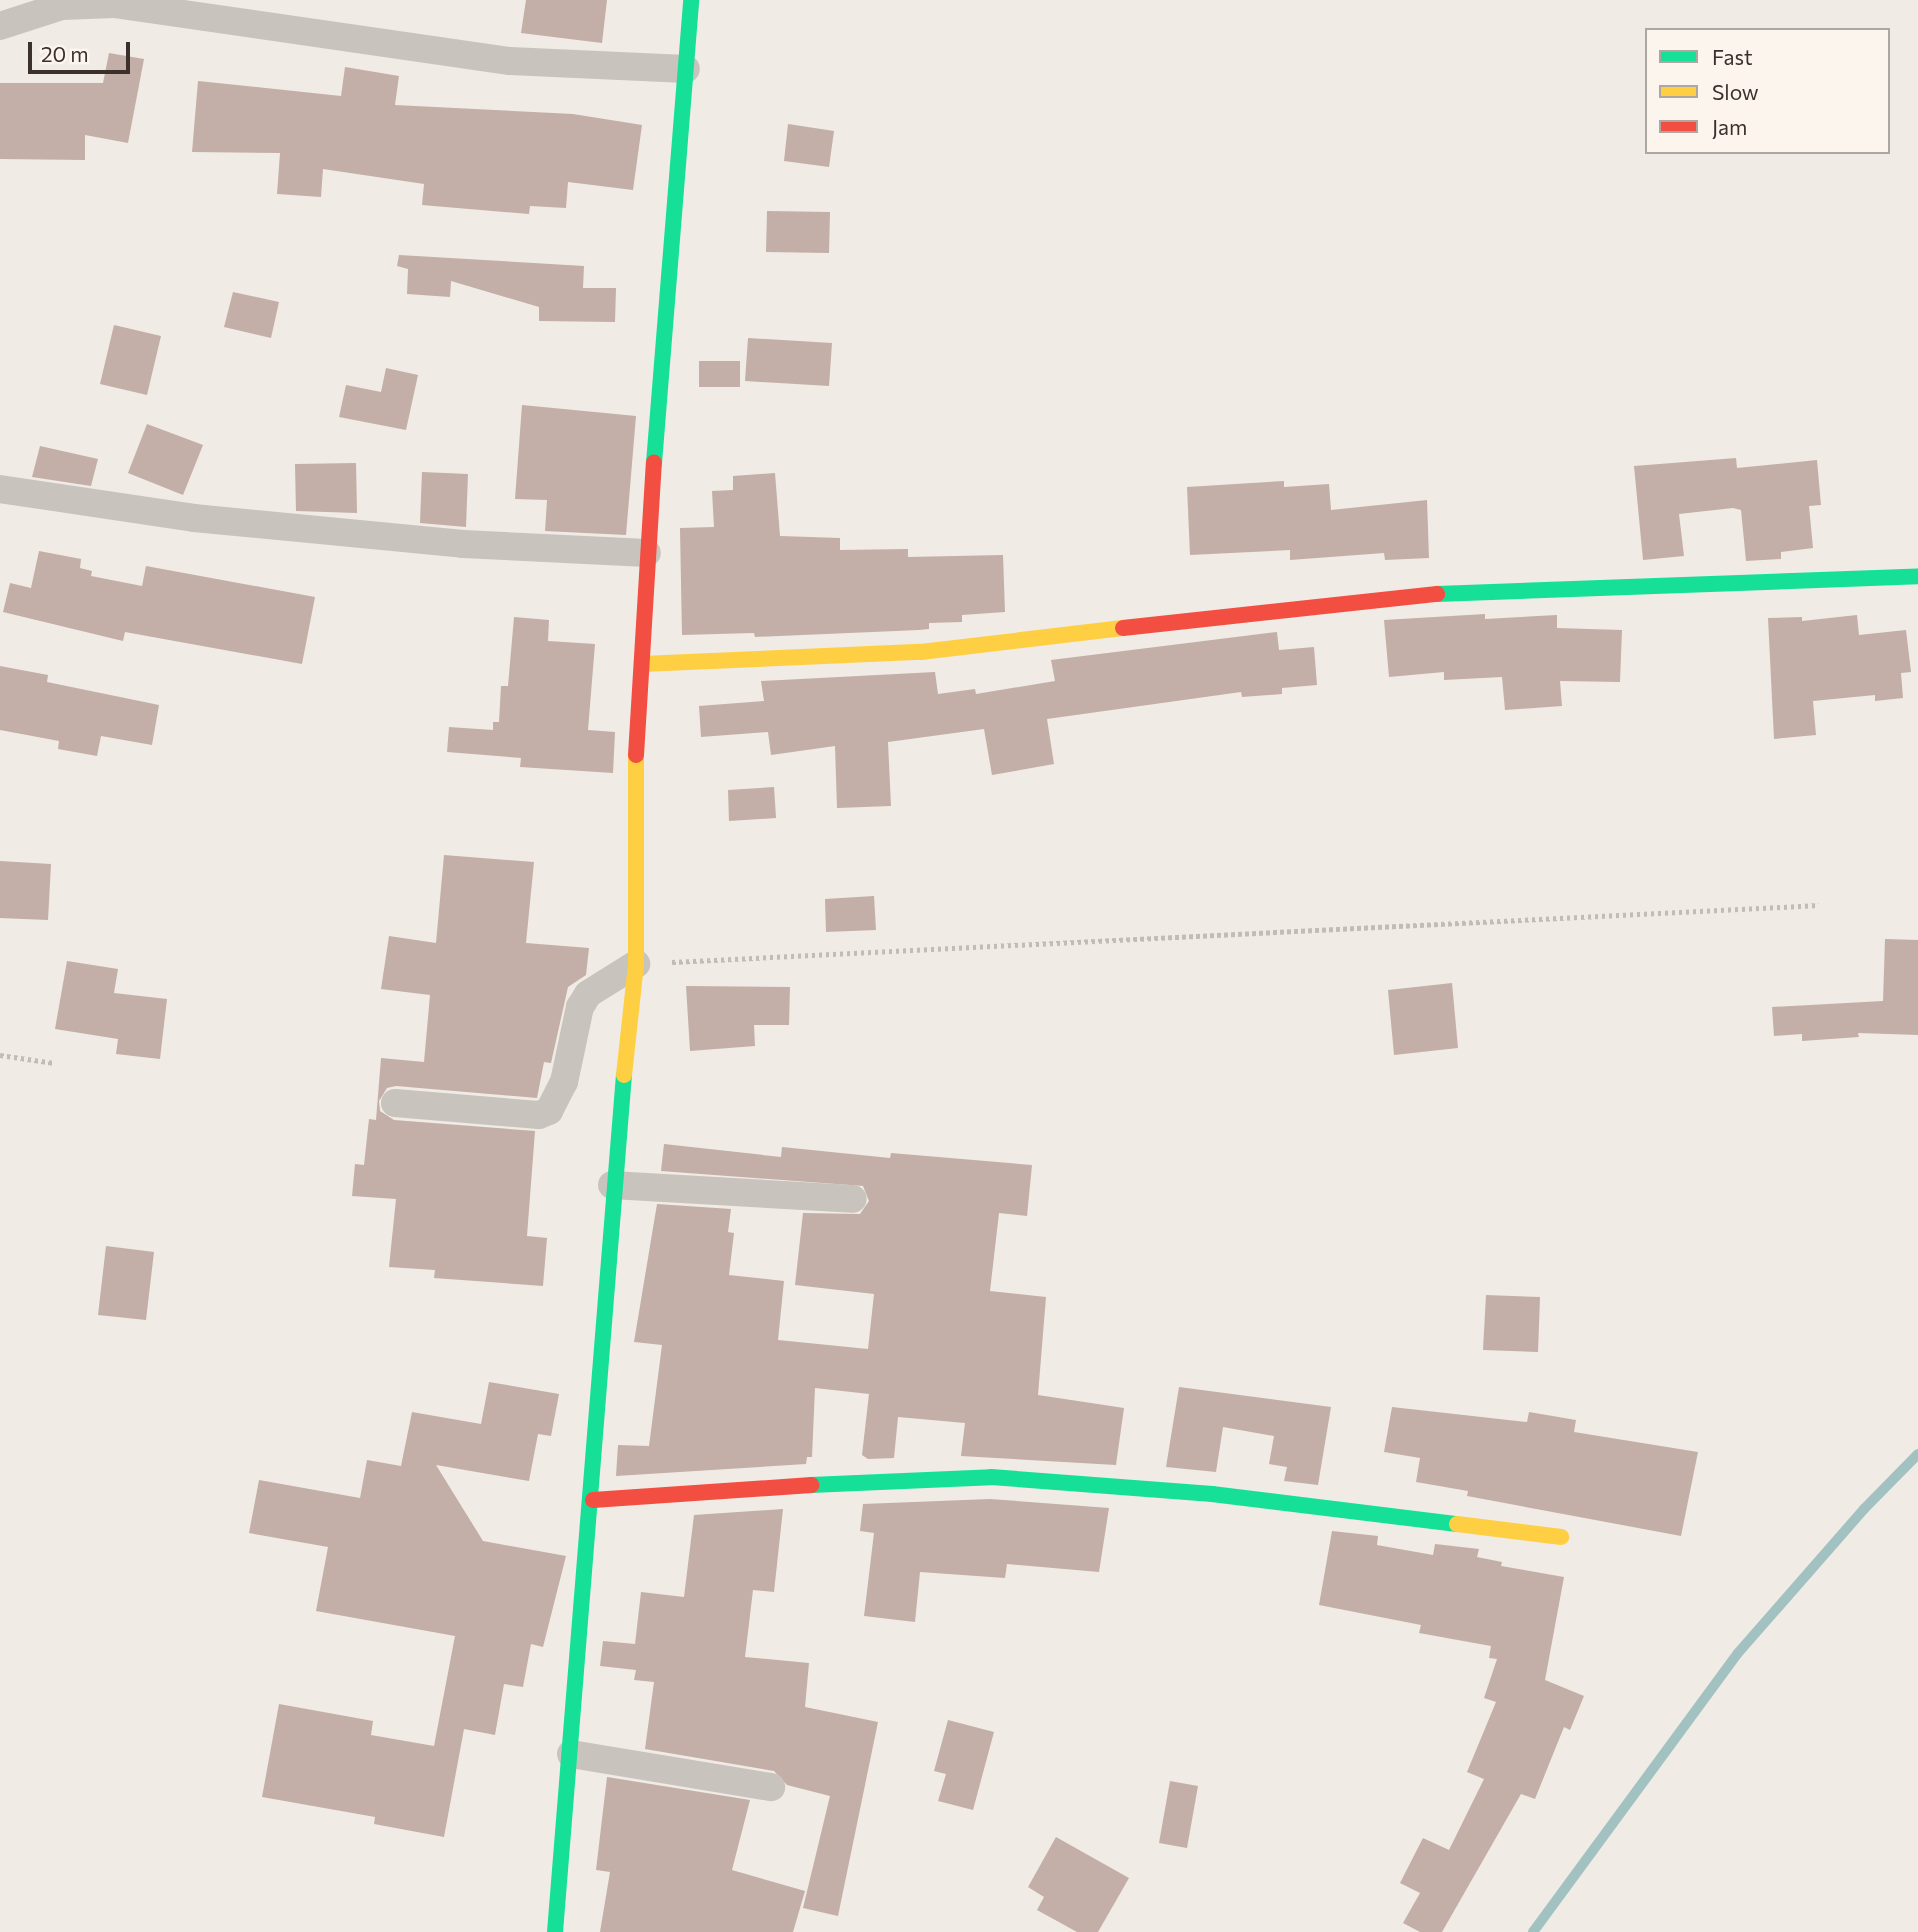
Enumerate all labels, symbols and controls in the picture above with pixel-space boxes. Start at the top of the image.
scale bar [32,28,133,72]
legend [1645,28,1890,154]
text: 20 m [41,41,89,66]
text: Fast [1712,44,1753,69]
text: Slow [1712,79,1759,104]
text: Jam [1712,114,1747,139]

